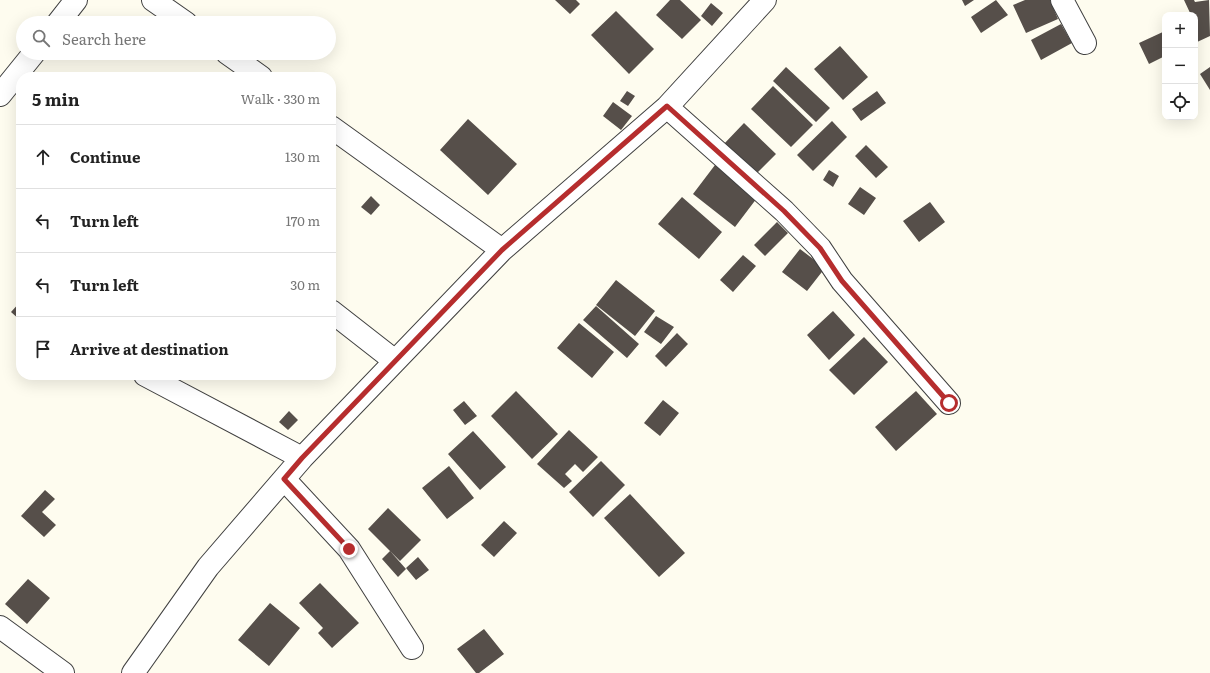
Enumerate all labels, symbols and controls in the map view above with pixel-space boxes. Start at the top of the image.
map controls [1162,12,1198,120]
button: + [1162,12,1198,48]
search box [16,16,336,60]
icon: search [30,27,52,49]
text: Search here [62,27,146,50]
button: − [1162,48,1198,84]
button: locate [1162,84,1198,120]
text: 5 min [32,86,80,111]
text: Walk · 330 m [241,89,320,108]
text: Continue [70,145,140,168]
icon: ahead [32,146,54,168]
text: 130 m [285,147,320,166]
text: Turn left [70,209,139,232]
icon: left [32,210,54,232]
text: 170 m [286,211,320,230]
text: Turn left [70,273,139,296]
icon: left [32,274,54,296]
text: 30 m [290,275,320,294]
text: Arrive at destination [70,337,229,360]
icon: arrive [32,338,54,360]
route start [940,394,958,412]
route end [340,540,358,558]

